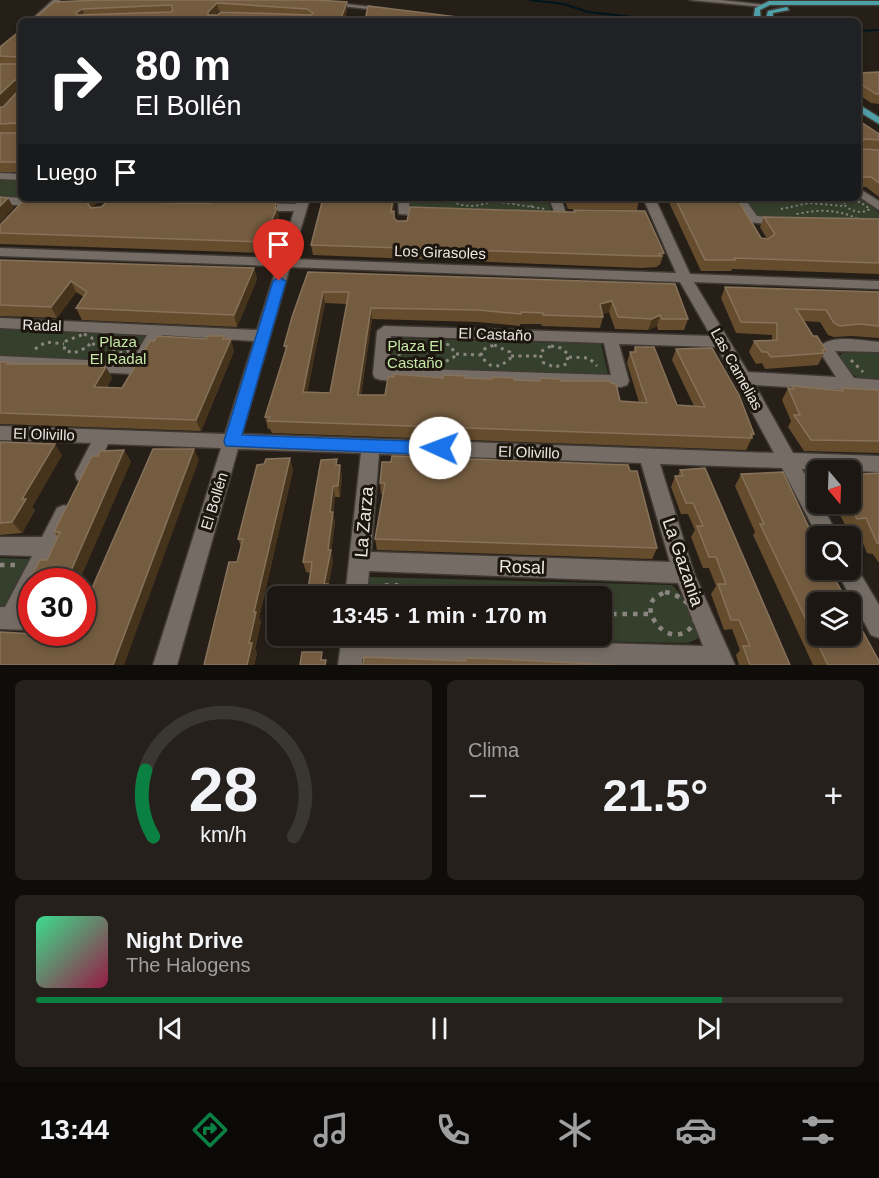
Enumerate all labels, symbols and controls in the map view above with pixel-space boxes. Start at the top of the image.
icon: right [36,42,114,120]
text: 80 m [135,42,231,89]
text: El Bollén [135,91,242,121]
icon: arrive [109,156,142,189]
text: Luego [36,160,97,185]
pin [253,219,304,281]
icon: arrive [262,228,295,261]
street label: Los Girasoles [394,242,486,262]
street label: Radal [22,316,62,334]
street label: El Castaño [458,324,532,344]
street label: Las Camelias [708,325,766,413]
park label: Plaza El Radal [90,333,146,367]
park label: Plaza El Castaño [387,337,443,371]
position arrow [408,416,472,480]
street label: El Olivillo [13,424,75,444]
street label: El Olivillo [498,442,560,462]
north arrow [807,460,861,514]
map controls [807,460,861,646]
street label: El Bollén [197,470,231,532]
street label: La Zarza [351,485,377,558]
street label: La Gazania [659,515,708,610]
button: search [807,526,861,580]
street label: Rosal [499,556,545,578]
speed limit sign: 30 [18,568,96,646]
button: layers [807,592,861,646]
text: 13:45 · 1 min · 170 m [332,603,547,628]
text: Clima [468,739,519,761]
text: 28 [189,755,258,824]
text: 21.5° [603,770,708,821]
text: − [468,777,487,814]
text: + [824,777,843,814]
text: km/h [200,823,247,847]
text: Night Drive [126,928,243,953]
text: The Halogens [126,954,251,976]
icon: previous [154,1012,187,1045]
icon: pause [423,1012,456,1045]
icon: next [692,1012,725,1045]
icon: directions [189,1109,231,1151]
icon: music [310,1109,352,1151]
icon: phone [432,1109,474,1151]
icon: climate [554,1109,596,1151]
icon: car [675,1109,717,1151]
icon: filters [797,1109,839,1151]
text: 13:44 [40,1115,109,1145]

